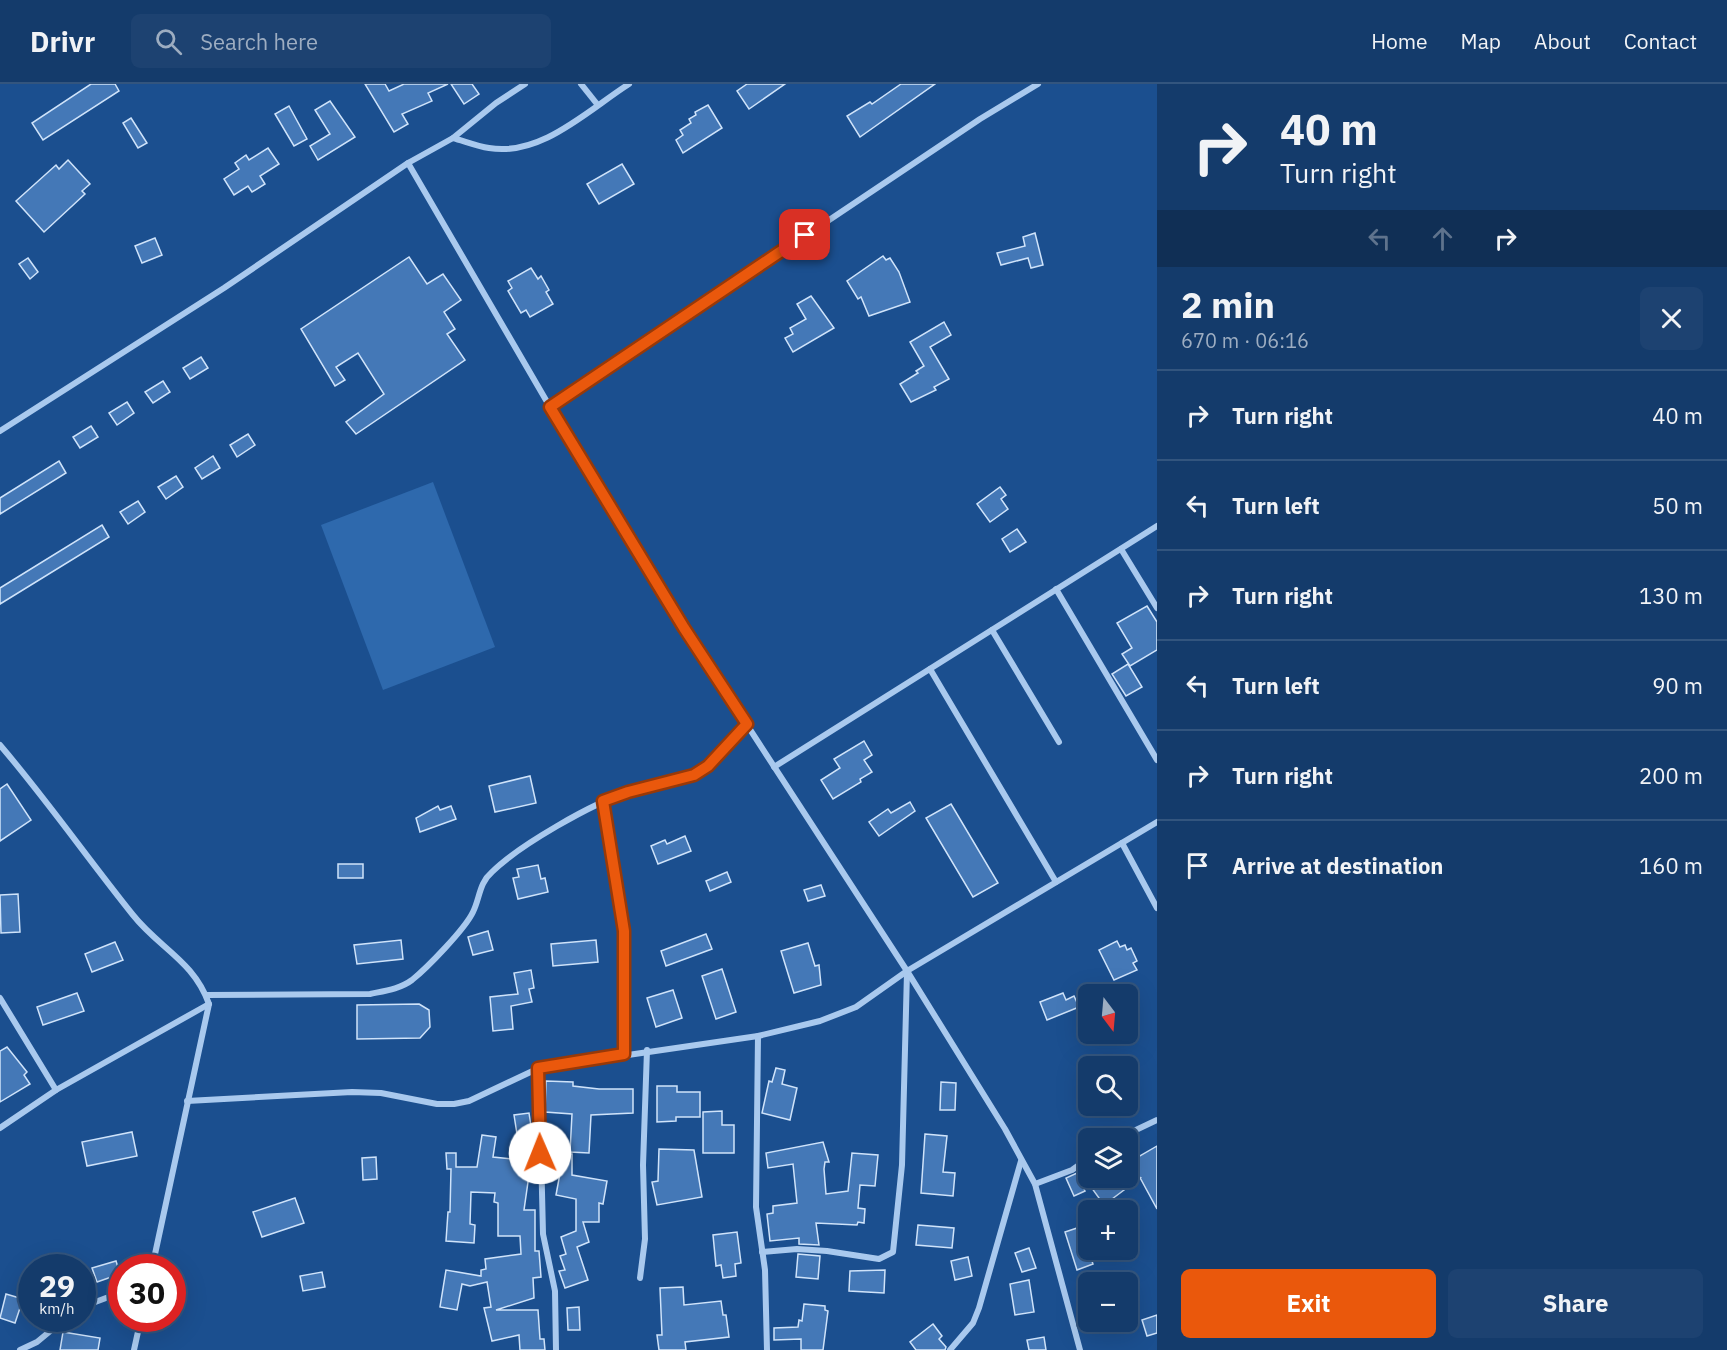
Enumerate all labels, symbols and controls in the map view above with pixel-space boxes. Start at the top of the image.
search box [131,14,551,68]
text: Drivr [30,23,95,60]
icon: search [152,25,185,58]
text: Search here [200,27,318,56]
text: Home [1371,27,1428,55]
text: Map [1461,27,1501,55]
text: About [1534,27,1591,55]
text: Contact [1624,27,1697,55]
text: 40 m [1280,102,1378,157]
icon: right [1181,108,1259,186]
text: Turn right [1280,155,1397,190]
pin [779,209,830,260]
icon: arrive [788,218,821,251]
icon: left [1363,222,1396,255]
icon: ahead [1426,222,1459,255]
icon: right [1489,222,1522,255]
text: 2 min [1181,281,1275,328]
button: close [1640,287,1703,350]
text: 670 m · 06:16 [1181,327,1309,354]
icon: right [1181,399,1214,432]
text: Turn right [1232,401,1333,430]
text: 40 m [1652,401,1703,430]
icon: left [1181,489,1214,522]
text: Turn left [1232,491,1320,520]
text: 50 m [1652,491,1703,520]
icon: right [1181,579,1214,612]
text: Turn right [1232,581,1333,610]
text: 130 m [1639,581,1703,610]
icon: left [1181,669,1214,702]
text: Turn left [1232,671,1320,700]
text: 90 m [1652,671,1703,700]
icon: right [1181,759,1214,792]
text: Turn right [1232,761,1333,790]
text: 200 m [1639,761,1703,790]
icon: arrive [1181,849,1214,882]
text: Arrive at destination [1232,851,1443,880]
text: 160 m [1639,851,1703,880]
north arrow [1078,984,1138,1044]
map controls [1078,984,1138,1332]
button: search [1078,1056,1138,1116]
position arrow [508,1121,572,1185]
button: layers [1078,1128,1138,1188]
button: + [1078,1200,1138,1260]
speed limit sign: 30 [108,1254,186,1332]
text: 29 [39,1266,75,1305]
button: Exit [1181,1269,1436,1338]
button: Share [1448,1269,1703,1338]
button: − [1078,1272,1138,1332]
text: km/h [39,1299,75,1318]

